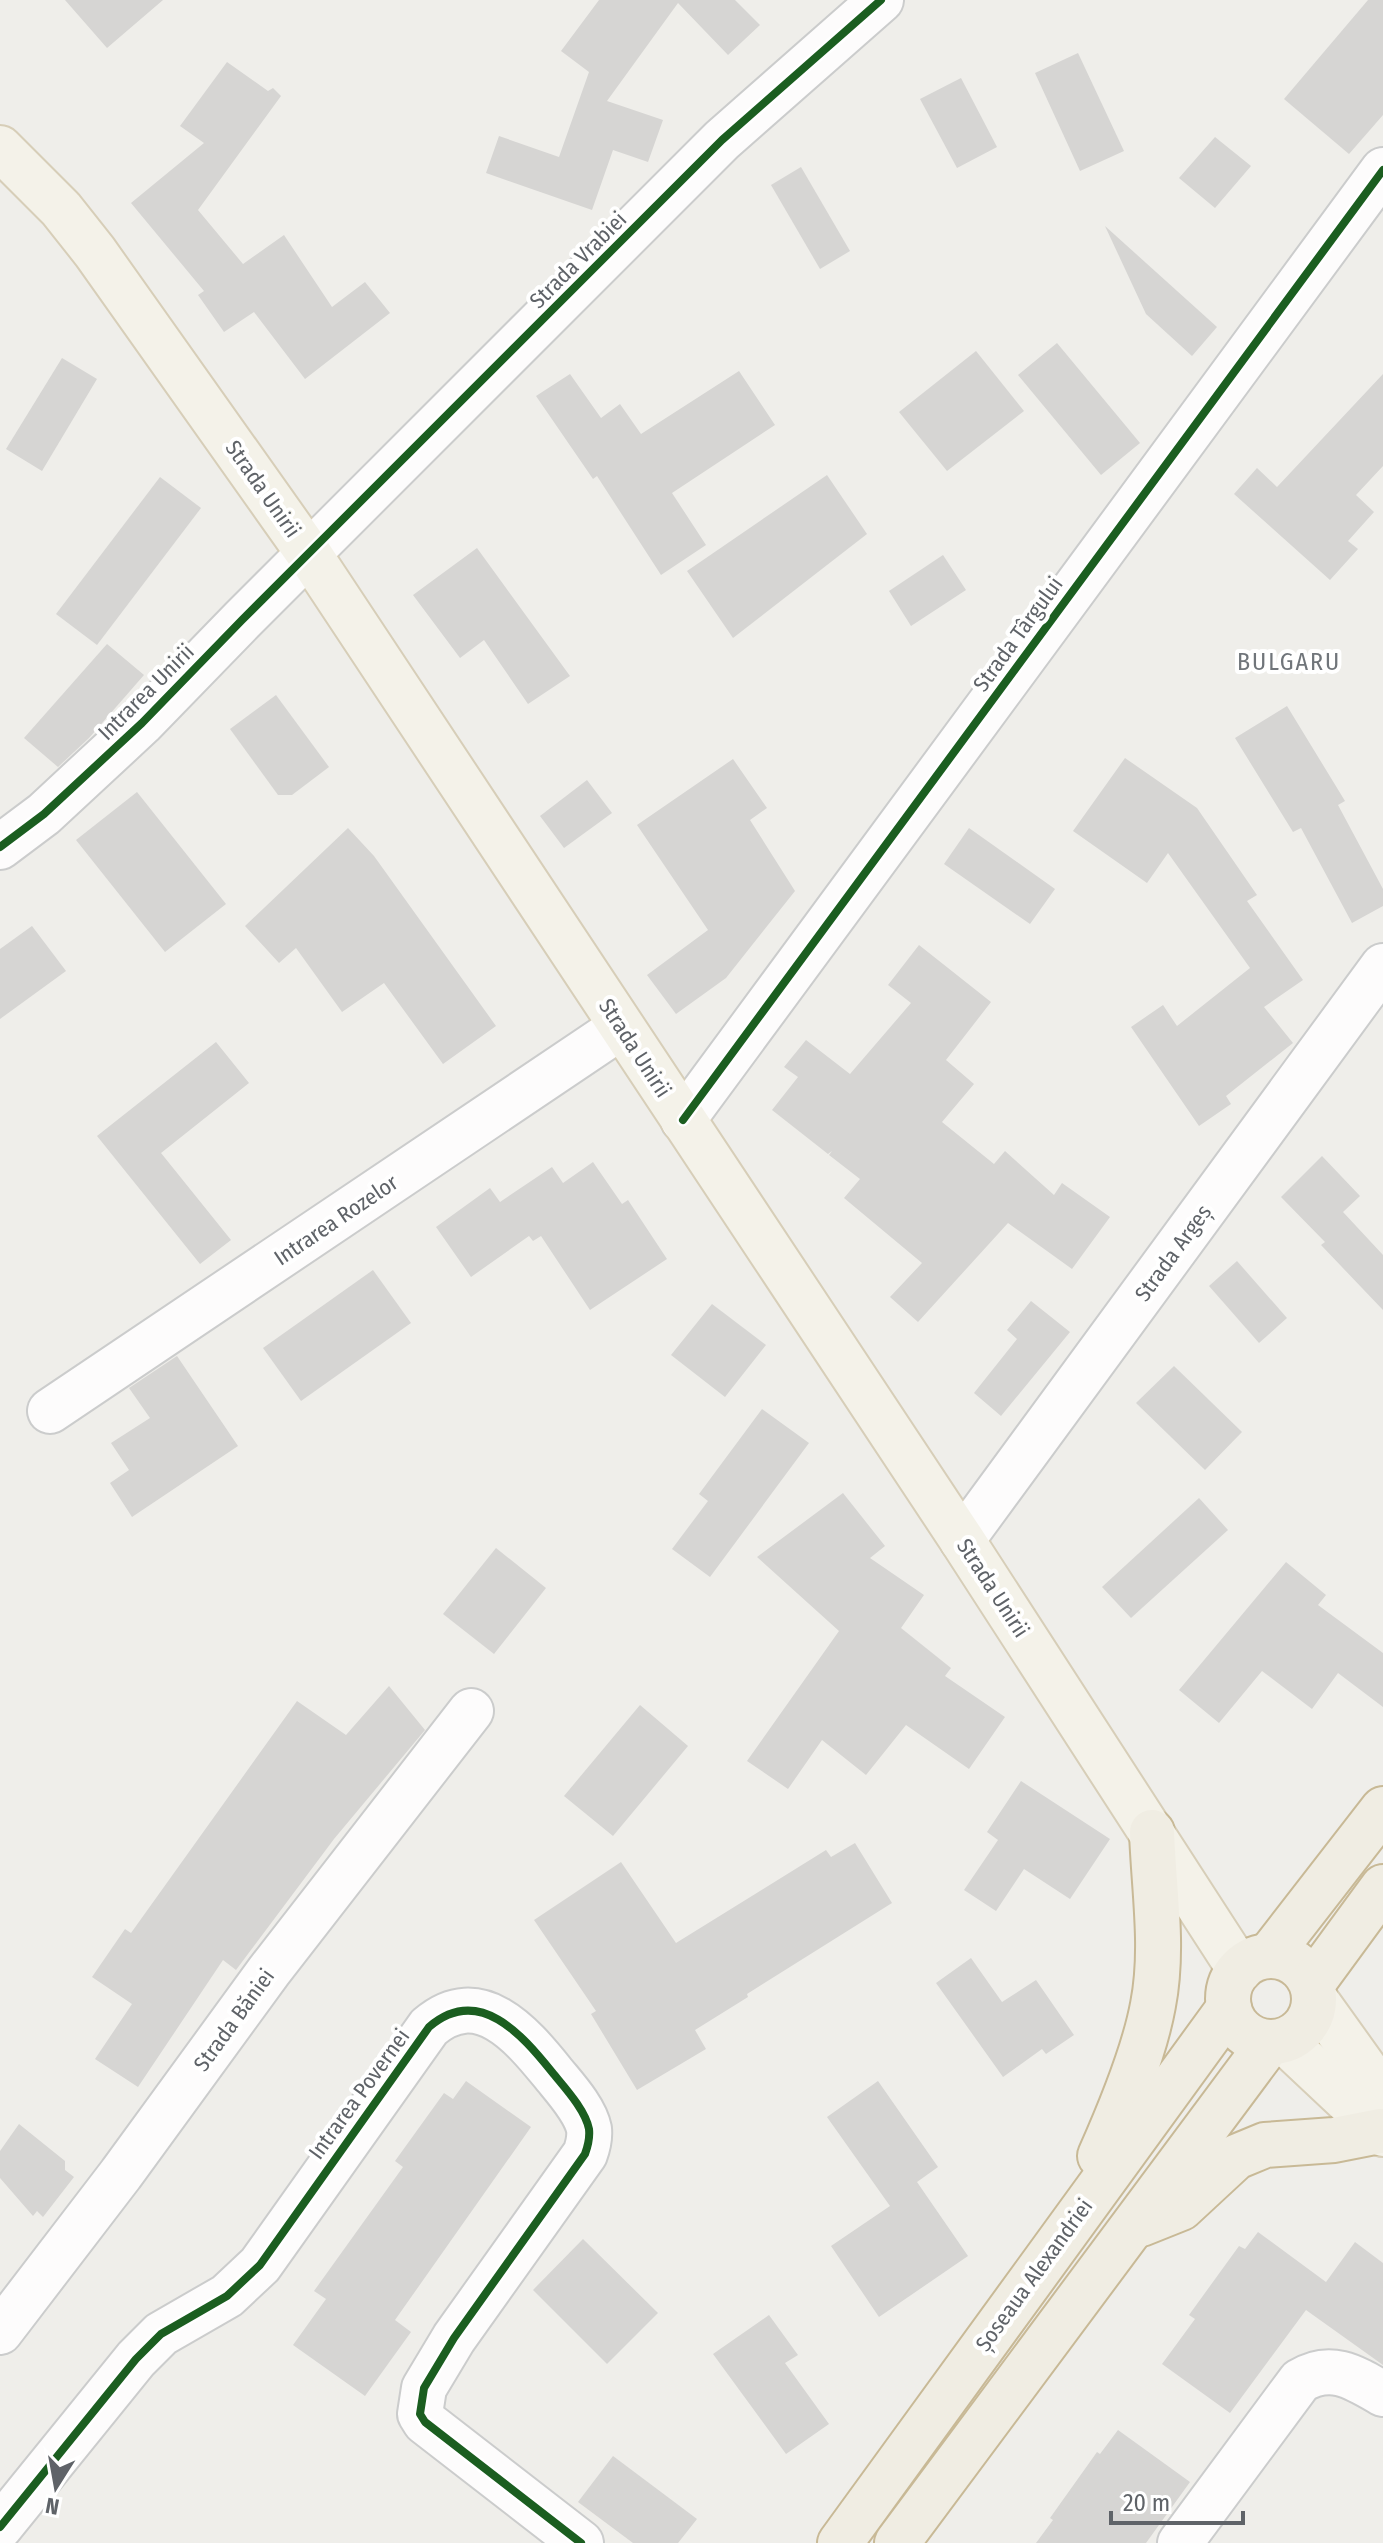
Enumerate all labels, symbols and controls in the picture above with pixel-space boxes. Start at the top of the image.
street label: Strada Vrabiei [524,206,632,314]
street label: Strada Unirii [220,435,306,543]
street label: Strada Târgului [967,571,1069,697]
street label: Intrarea Unirii [92,638,200,746]
district label: BULGARU [1237,648,1341,676]
street label: Strada Unirii [593,993,677,1103]
street label: Intrarea Rozelor [269,1169,403,1271]
street label: Strada Argeș [1129,1199,1217,1307]
street label: Strada Unirii [951,1533,1035,1643]
street label: Strada Băniei [188,1964,280,2076]
street label: Intrarea Povernei [303,2024,415,2164]
street label: Șoseaua Alexandriei [970,2194,1098,2356]
north arrow [16,2447,96,2527]
scale bar [1111,2475,1243,2525]
text: 20 m [1123,2489,1170,2517]
text: N [43,2492,61,2521]

